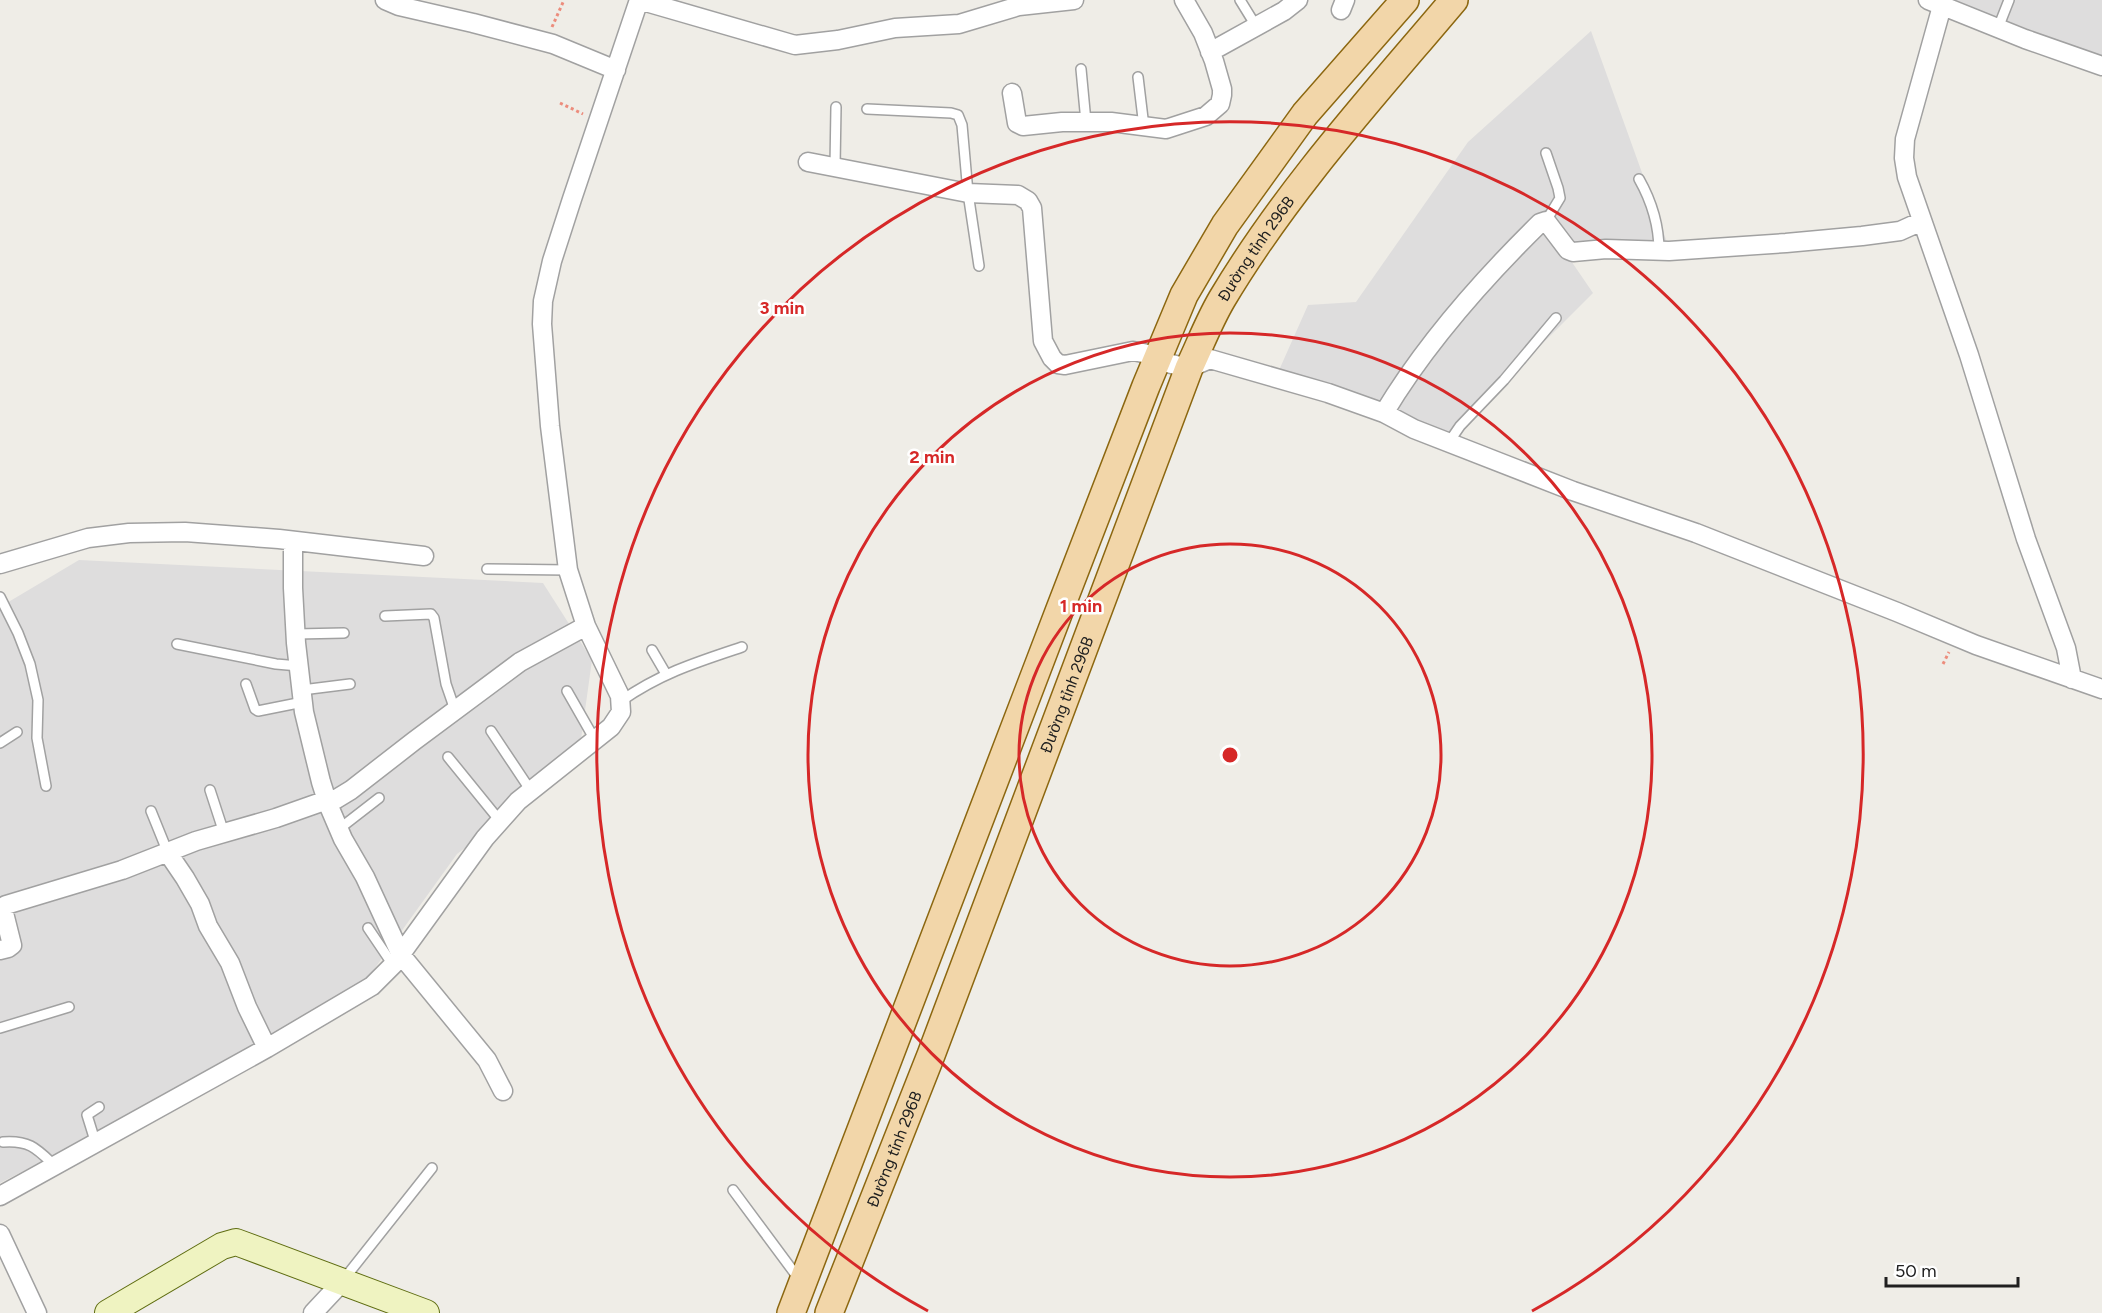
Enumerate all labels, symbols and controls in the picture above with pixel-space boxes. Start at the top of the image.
street label: Đường tỉnh 296B [1213,192,1298,305]
text: 3 min [760,297,804,319]
text: 2 min [909,446,955,468]
text: 1 min [1060,595,1102,617]
street label: Đường tỉnh 296B [1036,633,1097,756]
centre of rings [1220,745,1240,765]
street label: Đường tỉnh 296B [862,1088,925,1210]
scale bar [1886,1250,2018,1288]
text: 50 m [1895,1260,1937,1282]

